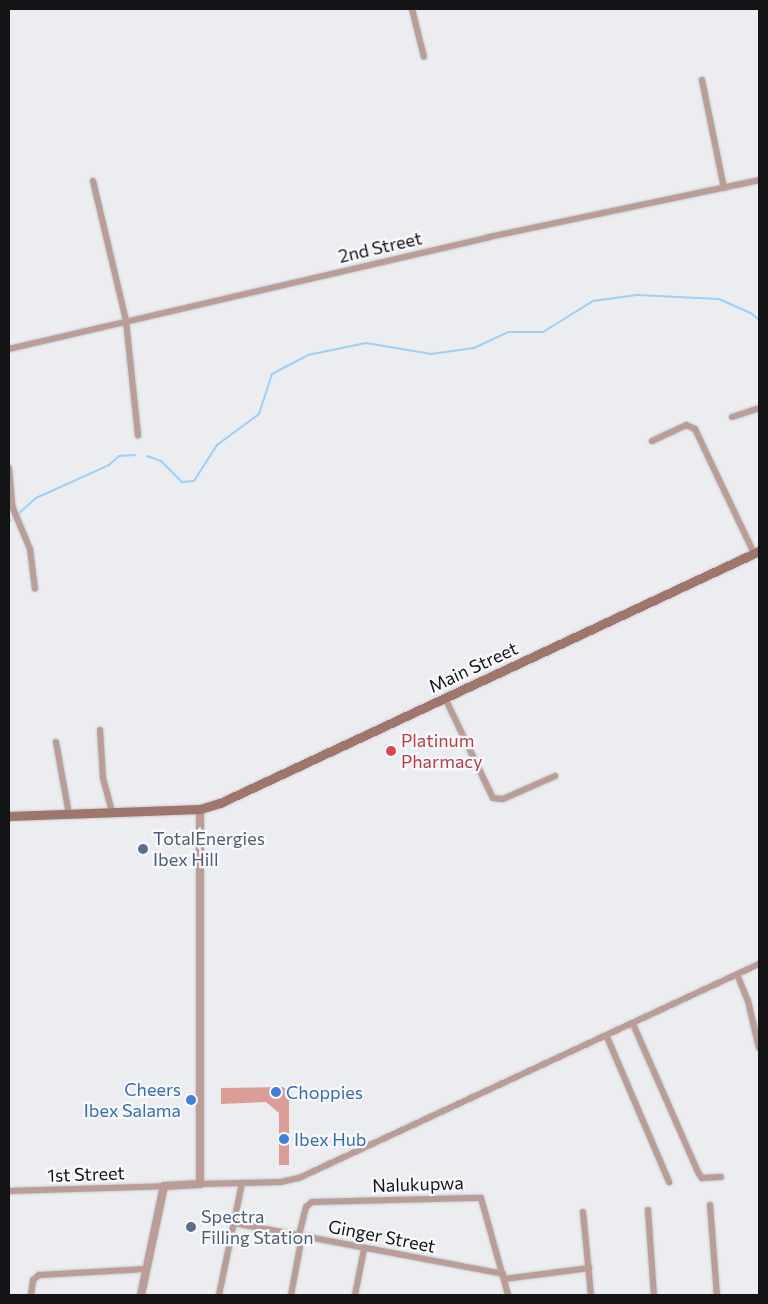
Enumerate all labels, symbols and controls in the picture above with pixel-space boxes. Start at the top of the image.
street label: 2nd Street [336,227,424,267]
street label: Main Street [425,637,521,697]
place label: Platinum Pharmacy [401,730,483,772]
marker: Platinum Pharmacy [385,745,397,757]
place label: TotalEnergies Ibex Hill [153,828,265,871]
marker: TotalEnergies Ibex Hill [137,843,149,855]
place label: Cheers Ibex Salama [84,1079,181,1122]
place label: Choppies [286,1081,363,1103]
marker: Choppies [270,1086,282,1098]
marker: Cheers Ibex Salama [185,1094,197,1106]
place label: Ibex Hub [294,1128,366,1150]
marker: Ibex Hub [278,1133,290,1145]
street label: 1st Street [47,1162,125,1186]
street label: Nalukupwa [372,1172,464,1196]
place label: Spectra Filling Station [201,1206,313,1248]
street label: Ginger Street [327,1215,437,1257]
marker: Spectra Filling Station [185,1221,197,1233]

